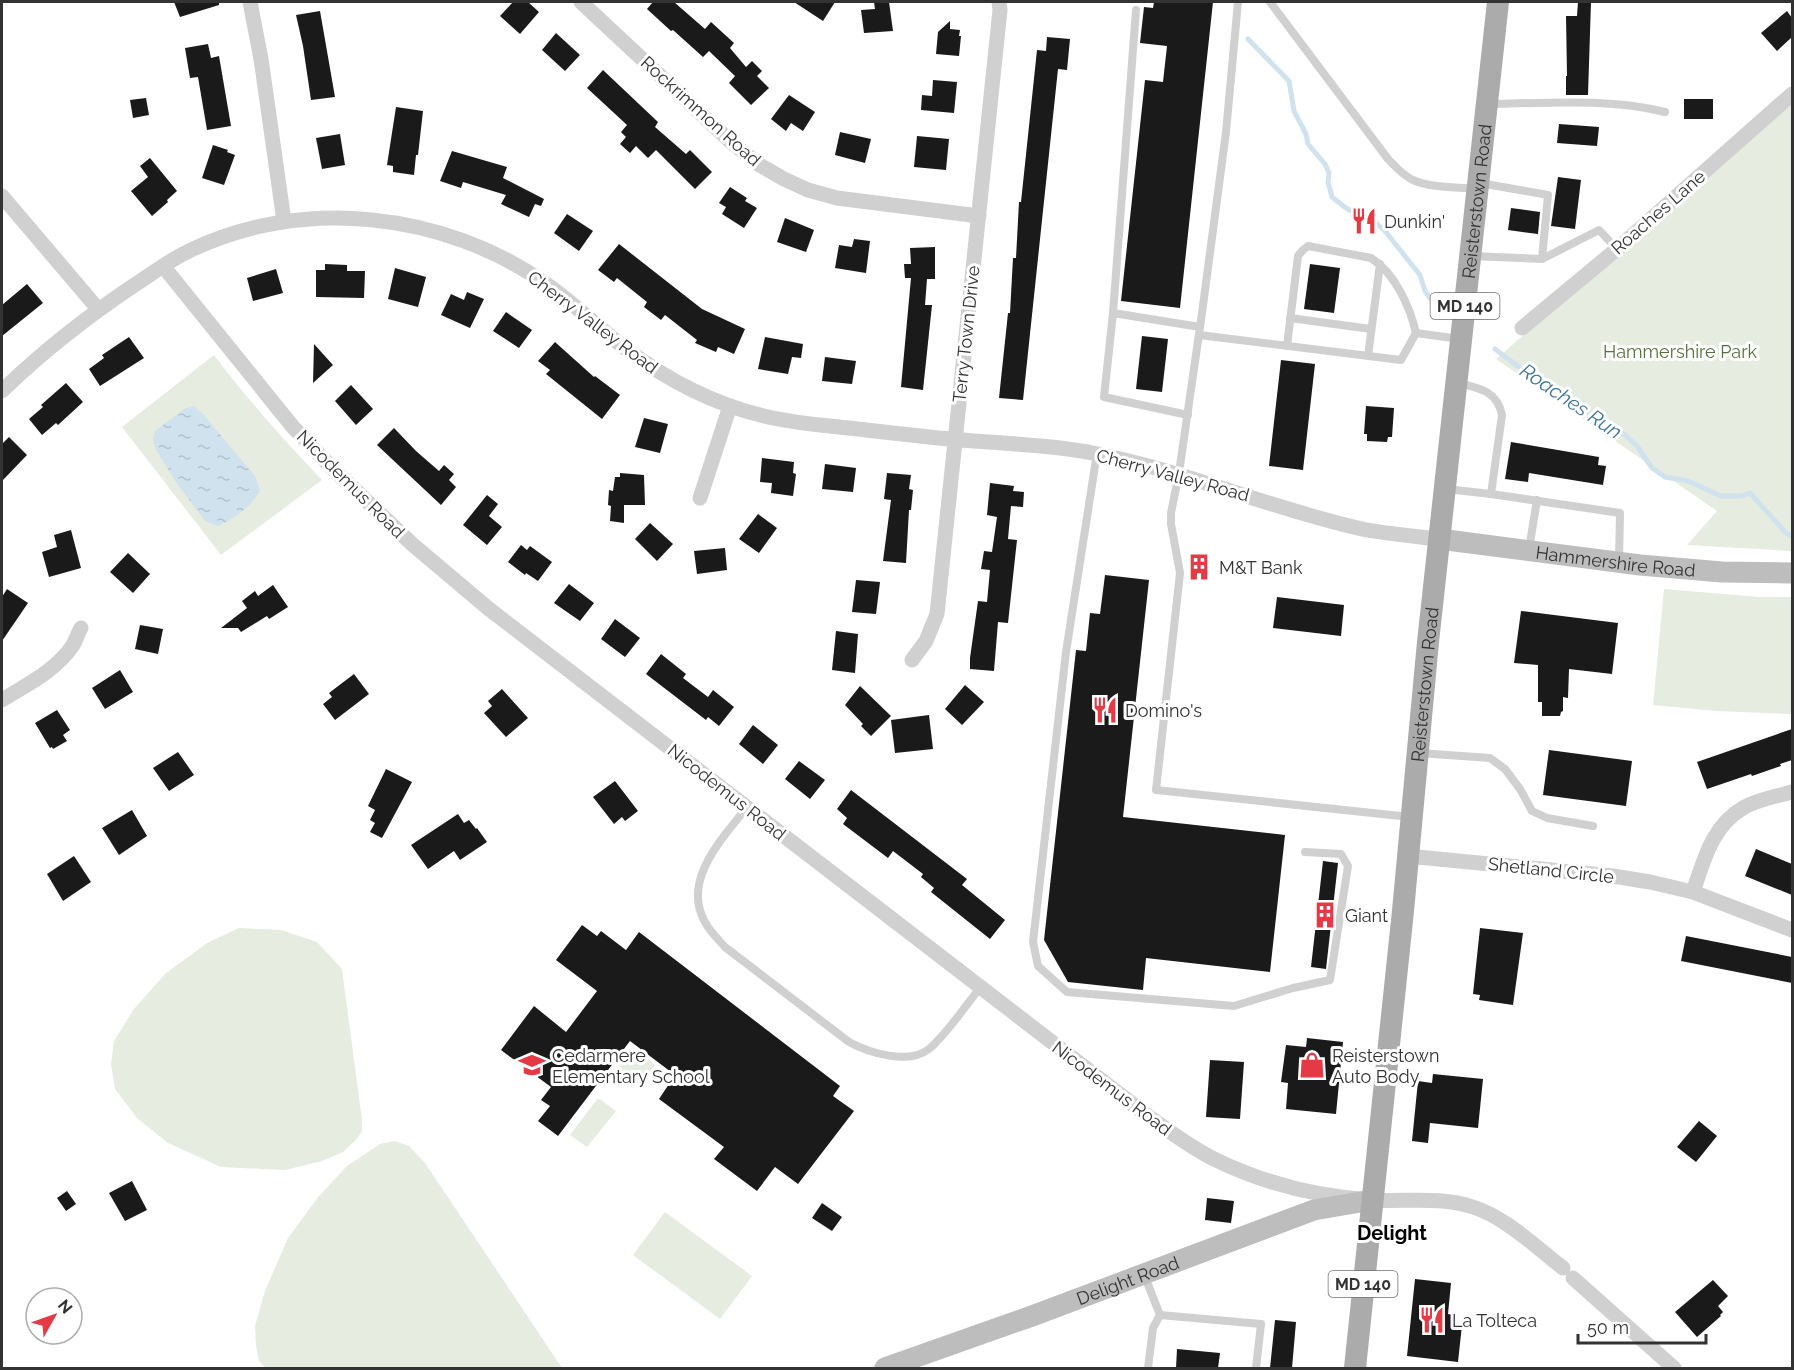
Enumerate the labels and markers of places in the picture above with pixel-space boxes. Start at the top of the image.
restaurant icon: Dunkin' [1349,206,1379,236]
place label: Dunkin' [1384,211,1445,232]
building icon: M&T Bank [1184,552,1214,582]
place label: M&T Bank [1219,557,1303,578]
restaurant icon: Domino's [1090,695,1120,725]
place label: Domino's [1125,700,1202,721]
building icon: Giant [1310,900,1340,930]
place label: Giant [1345,905,1388,926]
place label: Cedarmere Elementary School [552,1045,710,1087]
place label: Reisterstown Auto Body [1332,1045,1439,1087]
school or university icon: Cedarmere Elementary School [517,1050,547,1080]
shop icon: Reisterstown Auto Body [1297,1050,1327,1080]
restaurant icon: La Tolteca [1417,1305,1447,1335]
place label: La Tolteca [1452,1310,1537,1331]

